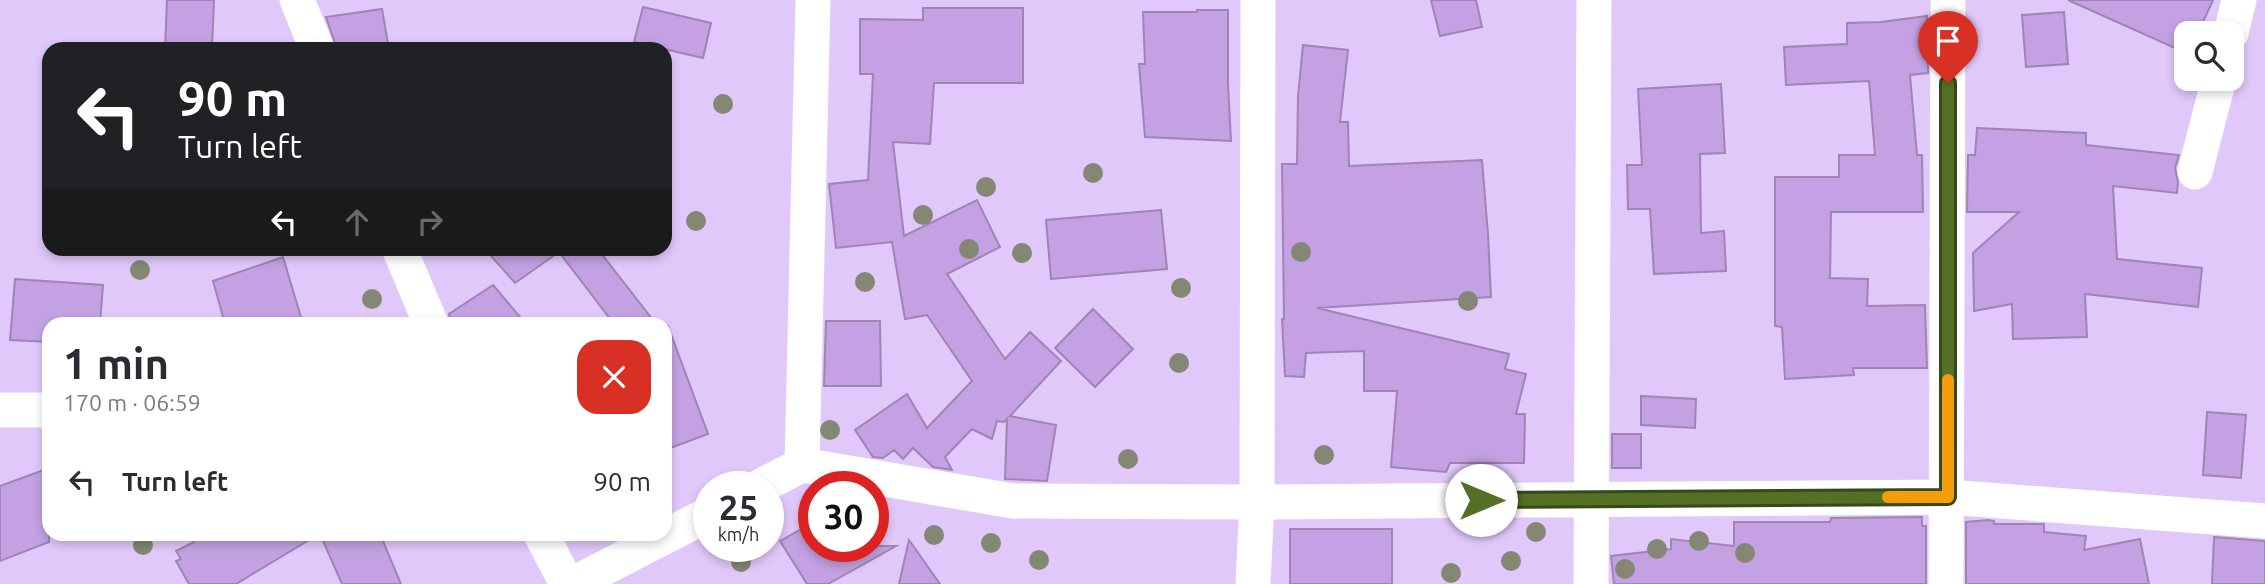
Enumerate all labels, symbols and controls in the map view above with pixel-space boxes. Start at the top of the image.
pin [1918,11,1978,83]
map controls [2174,21,2244,91]
button: search [2174,21,2244,91]
icon: arrive [1929,22,1967,60]
icon: left [63,70,154,161]
text: 90 m [178,70,287,125]
text: Turn left [178,128,302,164]
icon: left [265,203,303,241]
icon: ahead [338,203,376,241]
icon: right [411,203,449,241]
text: 1 min [63,340,169,387]
button: close [577,340,651,414]
text: 170 m · 06:59 [63,390,201,415]
icon: left [63,463,101,501]
position arrow [1444,463,1518,537]
text: Turn left [122,467,228,496]
text: 90 m [593,467,651,496]
speed limit sign: 30 [798,471,889,562]
text: 25 [719,487,758,527]
text: km/h [718,524,759,544]

